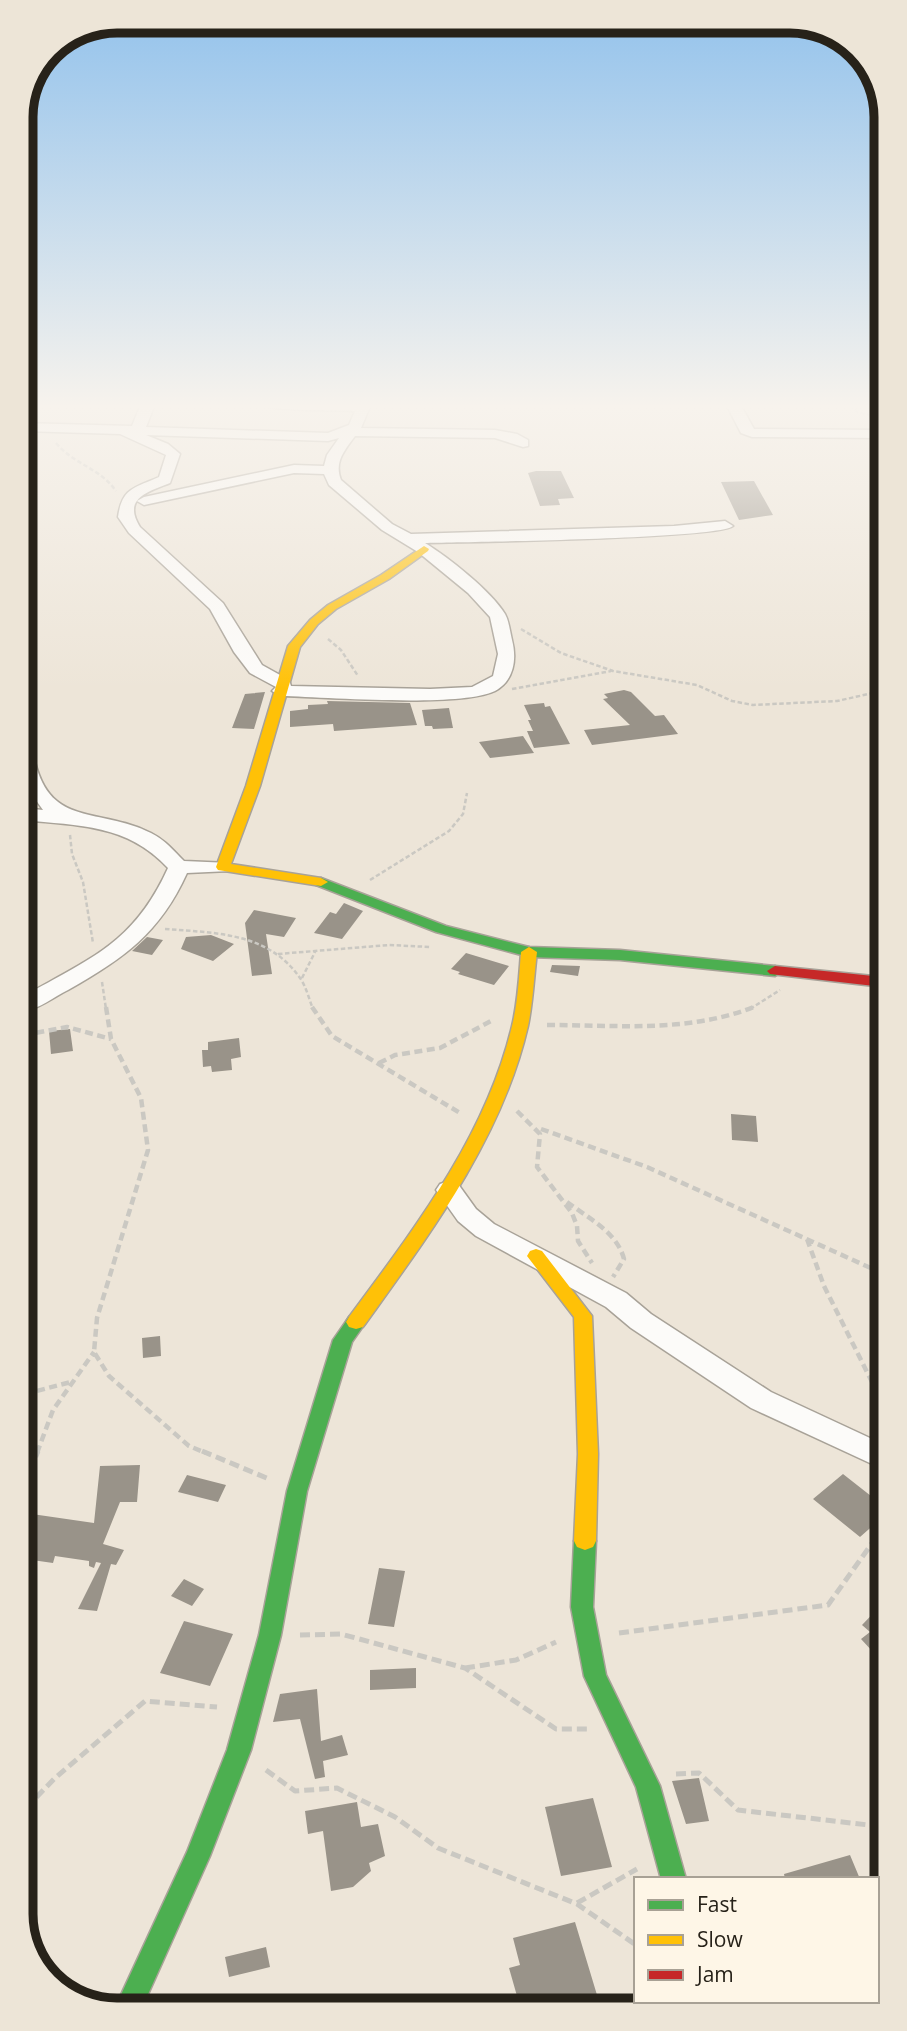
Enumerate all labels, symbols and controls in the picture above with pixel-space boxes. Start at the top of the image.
legend [634,1877,879,2003]
text: Fast [697,1890,737,1918]
text: Slow [697,1925,743,1953]
text: Jam [695,1960,734,1988]

